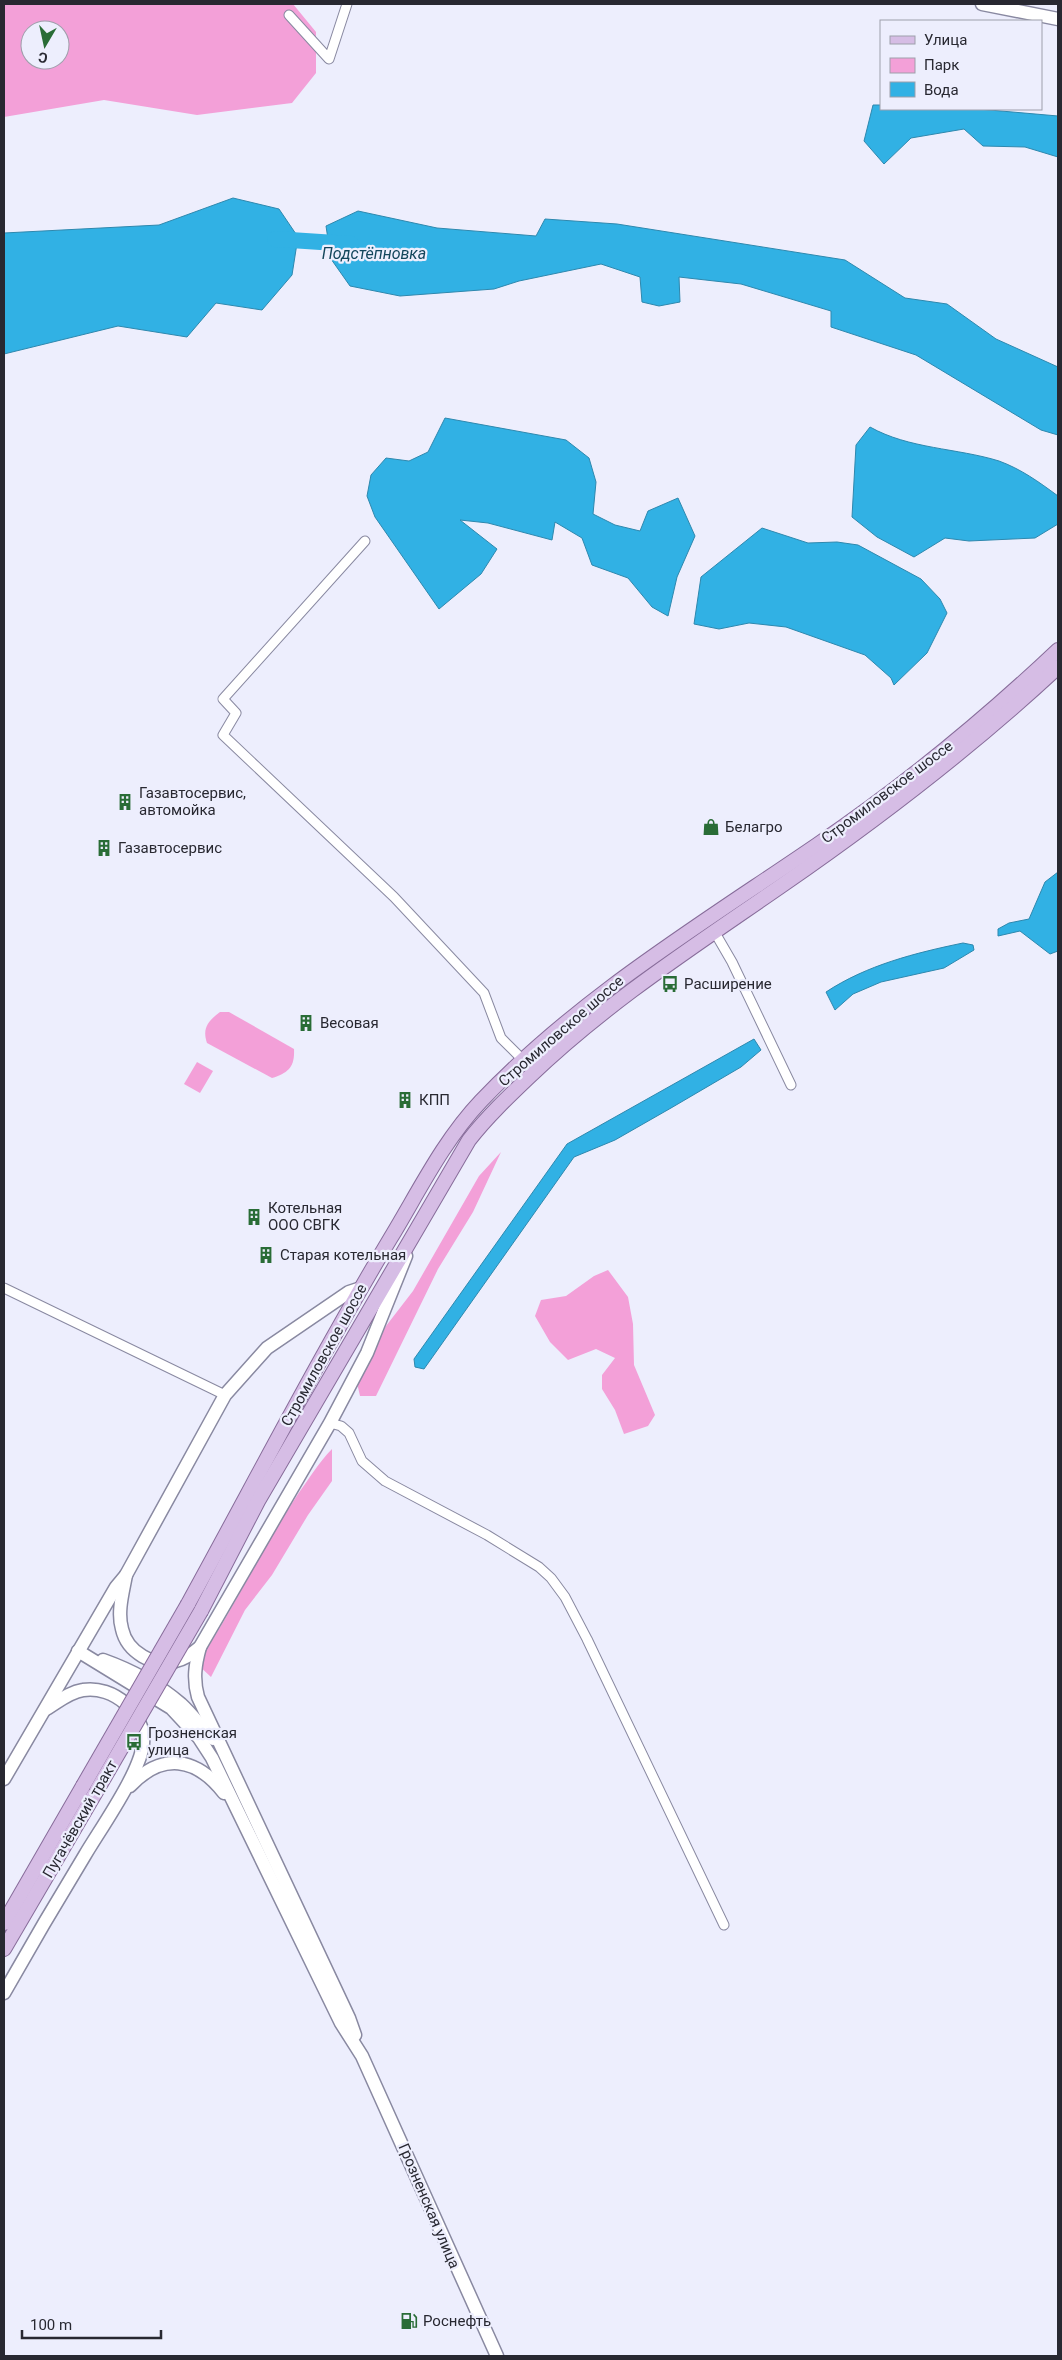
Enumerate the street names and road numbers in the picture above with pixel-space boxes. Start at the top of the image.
street label: Стромиловское шоссе [818,737,956,847]
street label: Стромиловское шоссе [495,972,627,1090]
street label: Стромиловское шоссе [277,1281,371,1429]
street label: Пугачёвский тракт [39,1757,121,1881]
street label: Грозненская улица [395,2141,463,2271]

